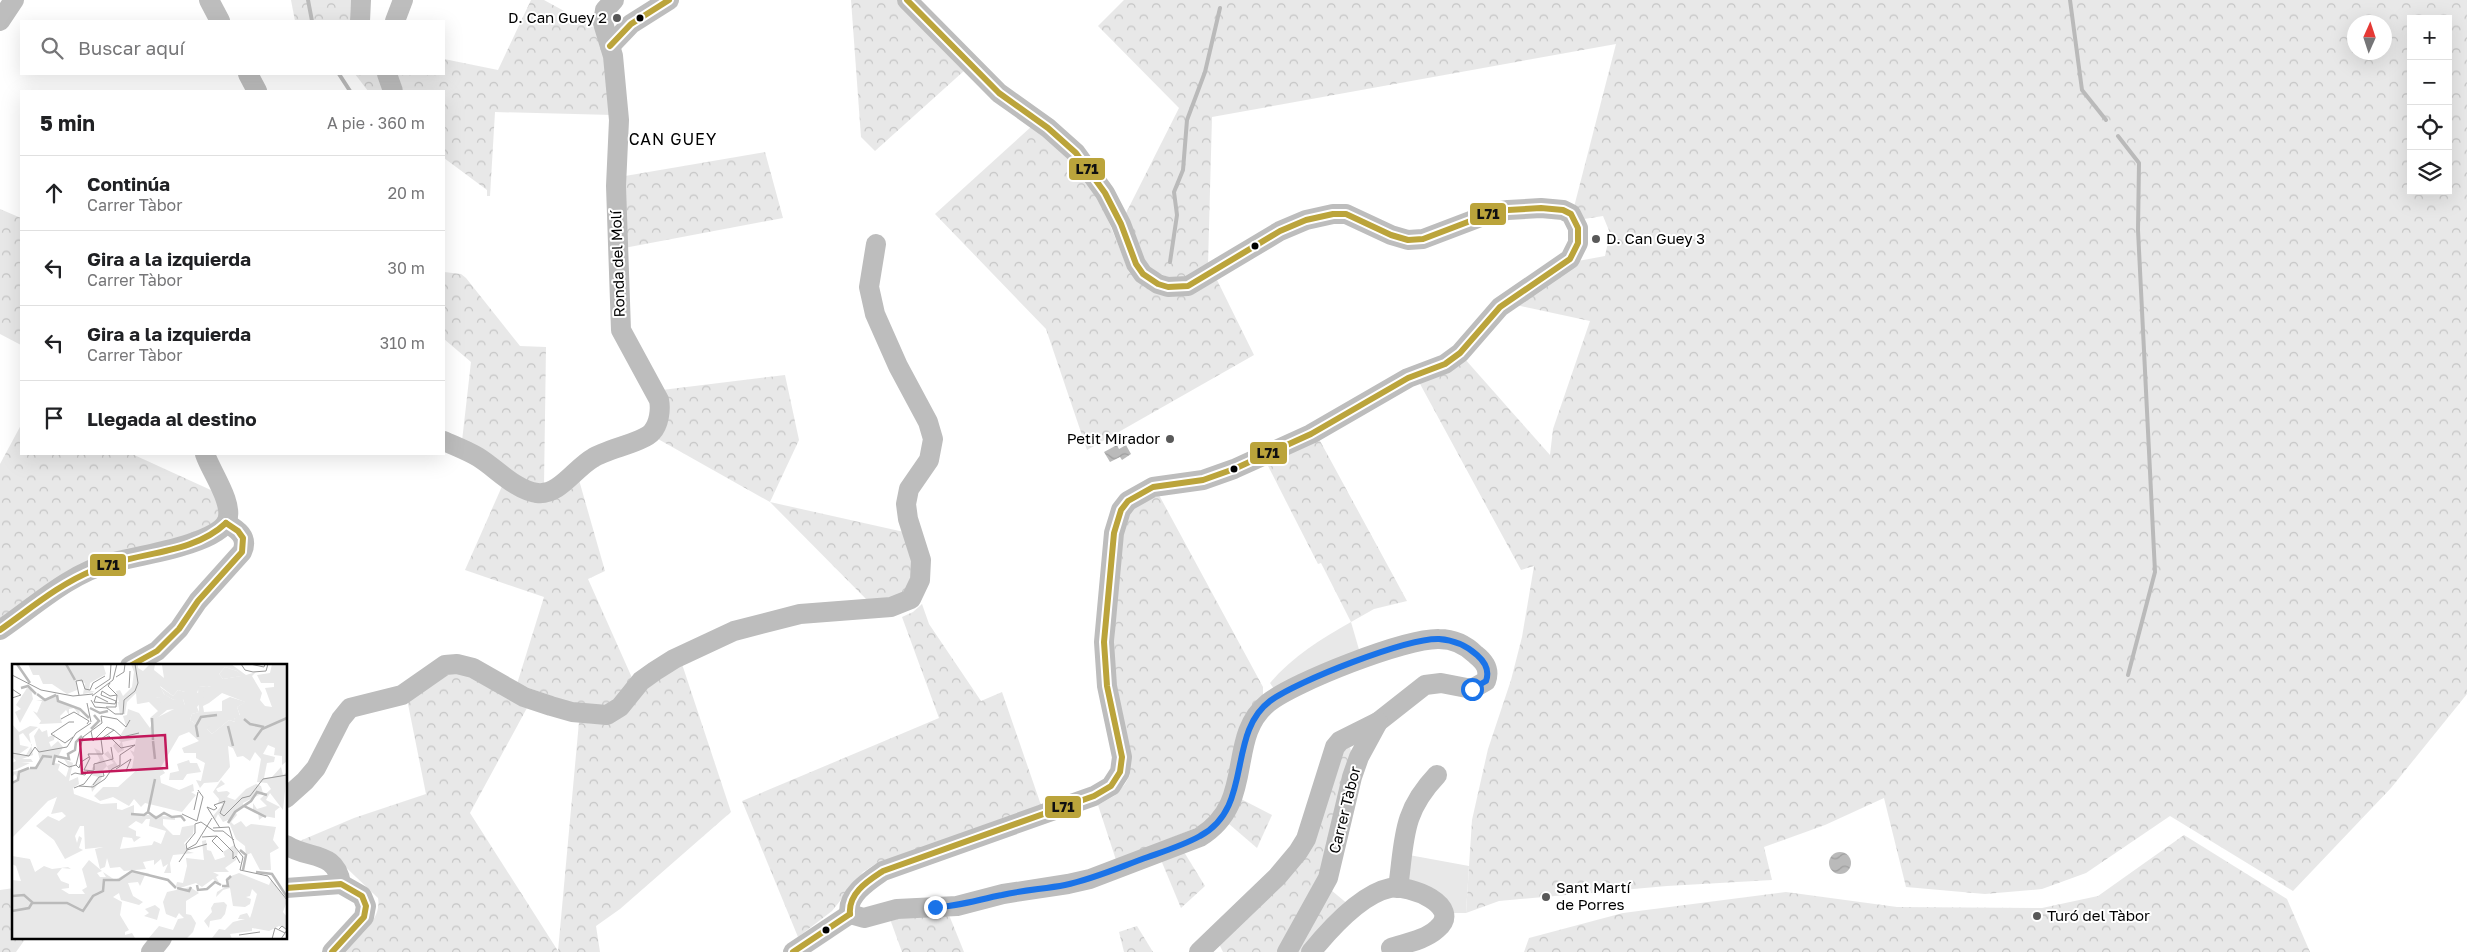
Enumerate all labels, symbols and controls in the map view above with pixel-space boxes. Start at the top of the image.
place label: D. Can Guey 2 [508,8,607,26]
marker: D. Can Guey 2 [611,12,623,24]
unlabelled marker [635,13,645,23]
north arrow [2347,15,2392,60]
map controls [2407,15,2452,195]
button: + [2407,15,2452,60]
search box [20,20,445,75]
icon: search [38,34,66,62]
text: Buscar aquí [78,36,185,59]
button: − [2407,60,2452,105]
button: locate [2407,105,2452,150]
text: 5 min [40,110,95,136]
text: A pie · 360 m [327,113,425,133]
district label: CAN GUEY [629,129,717,149]
button: layers [2407,150,2452,195]
line badge: L71 [1068,157,1106,181]
text: L71 [1076,160,1098,177]
text: Continúa [87,172,170,195]
icon: ahead [40,179,68,207]
text: 20 m [388,183,425,203]
text: Carrer Tàbor [87,195,182,215]
line badge: L71 [1469,202,1507,226]
text: L71 [1477,205,1499,222]
street label: Ronda del Molí [606,209,628,318]
place label: D. Can Guey 3 [1606,229,1705,247]
marker: D. Can Guey 3 [1590,233,1602,245]
unlabelled marker [1250,241,1260,251]
text: Gira a la izquierda [87,247,251,270]
icon: left [40,254,68,282]
text: 30 m [388,258,425,278]
text: Carrer Tàbor [87,270,182,290]
text: Gira a la izquierda [87,322,251,345]
icon: left [40,329,68,357]
text: 310 m [380,333,425,353]
text: Carrer Tàbor [87,345,182,365]
icon: arrive [40,404,68,432]
text: Llegada al destino [87,407,257,430]
place label: Petit Mirador [1067,429,1160,447]
marker: Petit Mirador [1164,433,1176,445]
line badge: L71 [1249,441,1288,465]
text: L71 [1257,444,1279,461]
unlabelled marker [1229,464,1239,474]
line badge: L71 [89,553,127,577]
text: L71 [97,556,119,573]
inset map [12,664,288,940]
route start [1461,678,1484,701]
street label: Carrer Tàbor [1324,764,1364,855]
line badge: L71 [1044,795,1082,819]
text: L71 [1052,798,1074,815]
place label: Sant Martí de Porres [1556,878,1631,913]
marker: Sant Martí de Porres [1540,891,1552,903]
route end [924,896,947,919]
place label: Turó del Tàbor [2047,906,2150,924]
marker: Turó del Tàbor [2031,910,2043,922]
unlabelled marker [821,925,831,935]

